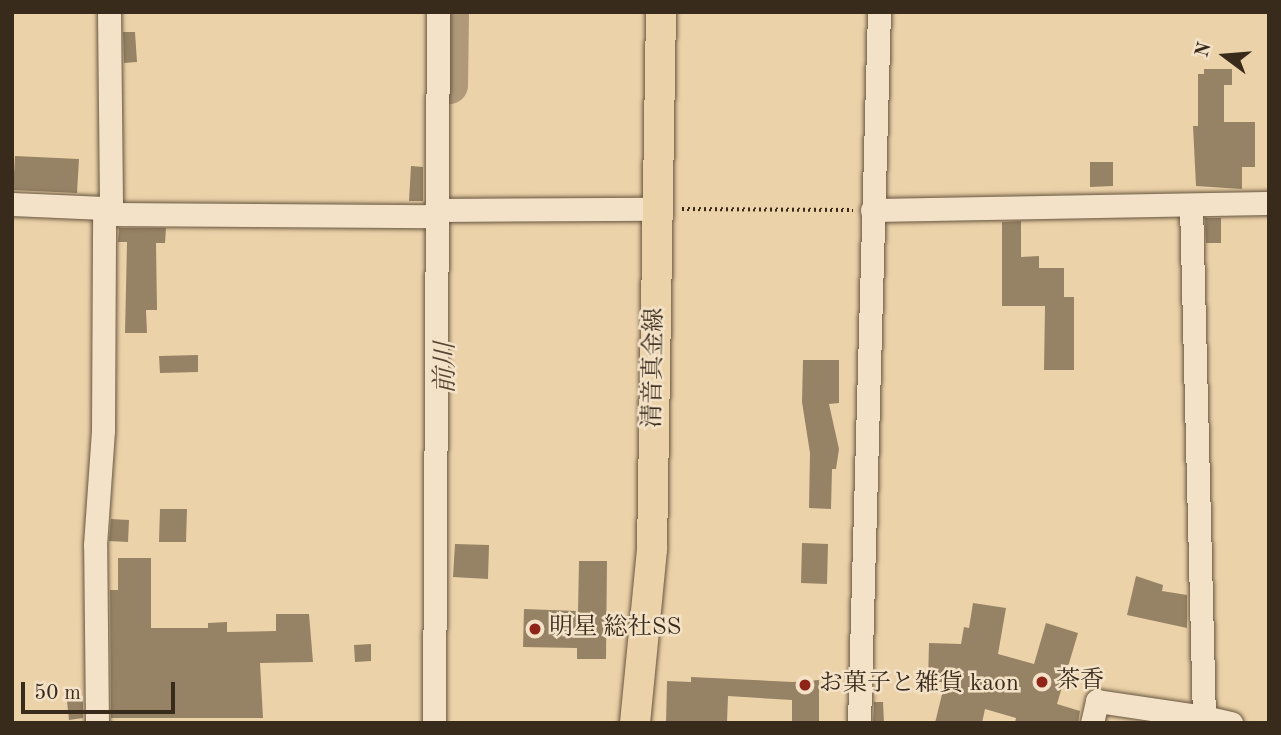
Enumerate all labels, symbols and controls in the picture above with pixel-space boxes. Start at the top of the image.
north arrow [1190,21,1260,91]
text: N [1193,40,1215,60]
street label: 清音真金線 [640,308,670,428]
water label: 前川 [431,342,463,394]
place label: 明星 総社SS [549,615,681,643]
marker: 明星 総社SS [527,621,543,637]
scale bar [24,668,178,712]
place label: 茶香 [1056,668,1104,696]
place label: お菓子と雑貨 kaon [819,671,1019,699]
marker: 茶香 [1034,674,1050,690]
marker: お菓子と雑貨 kaon [797,677,813,693]
text: 50 m [34,683,81,704]

